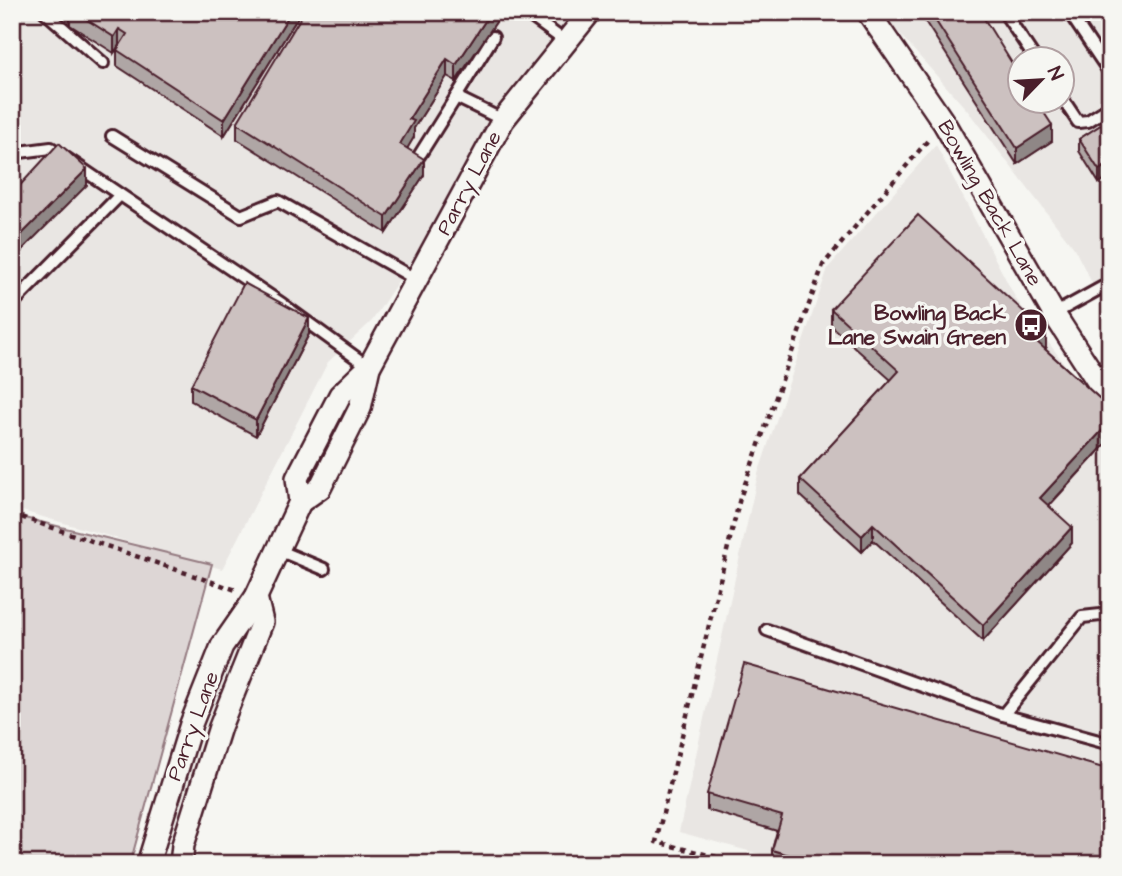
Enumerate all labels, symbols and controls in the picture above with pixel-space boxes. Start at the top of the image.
north arrow [1006,46,1076,116]
text: N [1040,62,1070,85]
street label: Bowling Back Lane [929,115,1049,292]
street label: Parry Lane [429,126,510,241]
place label: Bowling Back Lane Swain Green [828,299,1006,352]
bus stop icon: Bowling Back Lane Swain Green [1012,306,1050,344]
street label: Parry Lane [160,667,228,785]

